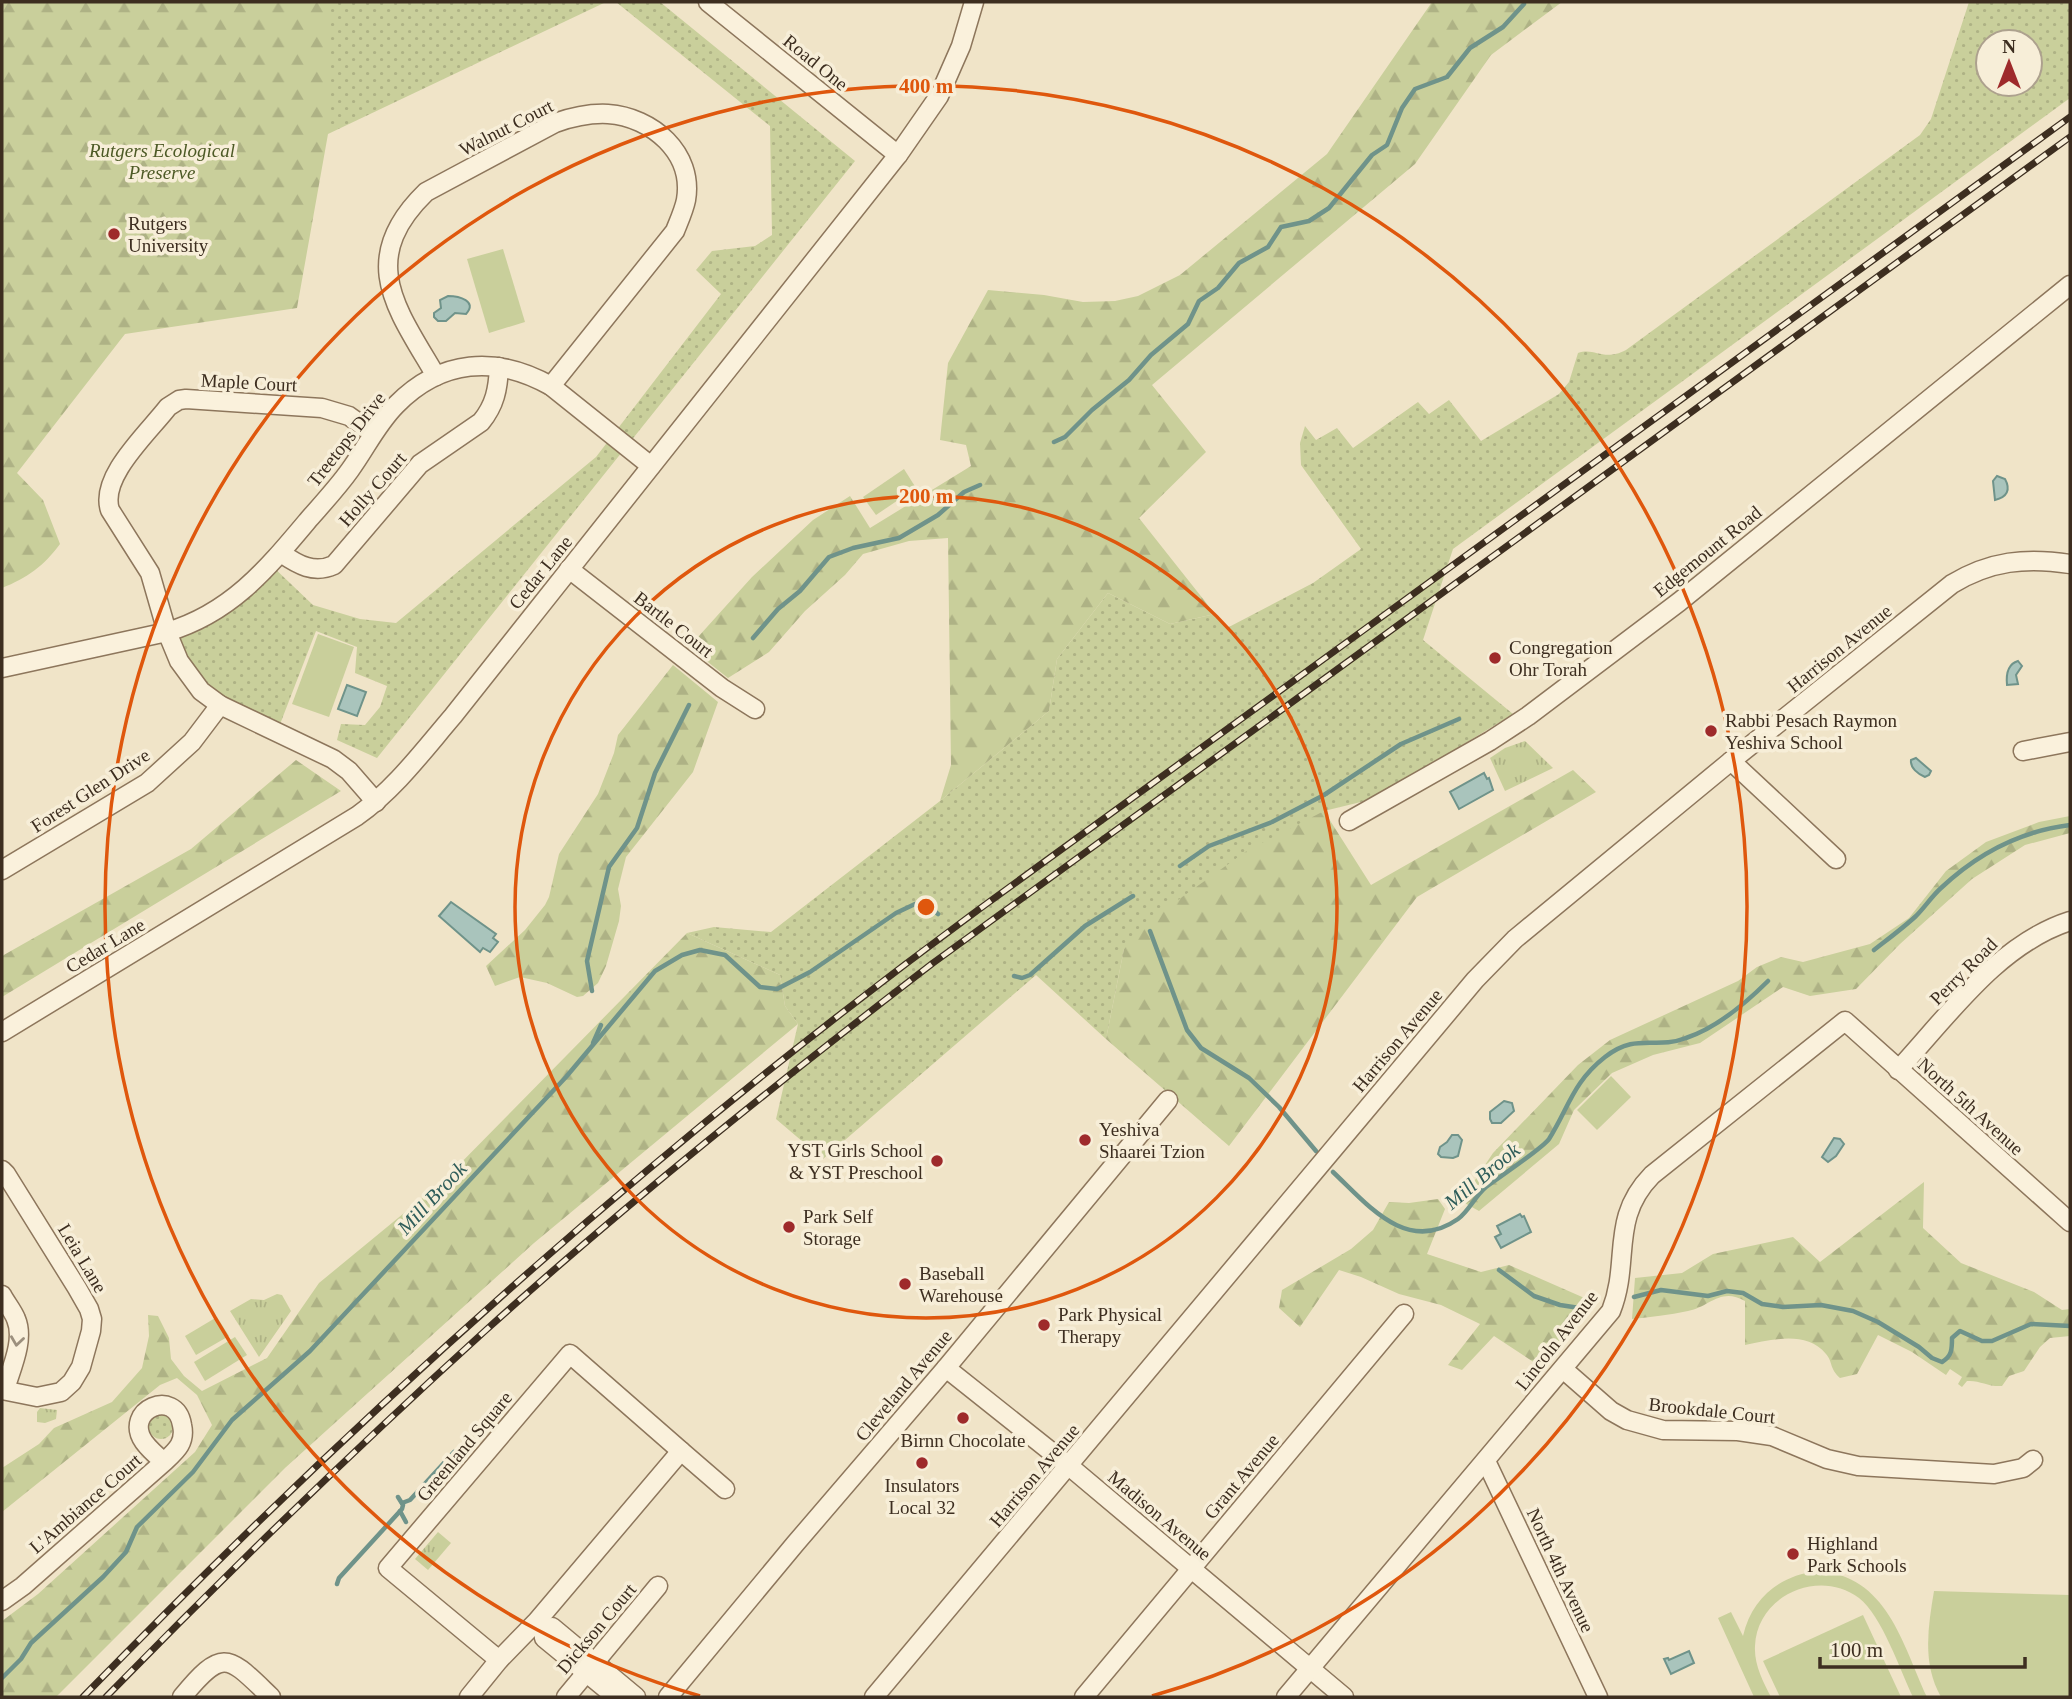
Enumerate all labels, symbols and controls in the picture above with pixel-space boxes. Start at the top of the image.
north arrow [1974,28,2044,98]
street label: Road One [779,30,852,95]
text: N [2002,36,2016,57]
text: 400 m [899,74,954,98]
street label: Walnut Court [456,95,557,160]
park label: Rutgers Ecological Preserve [88,140,235,183]
place label: Rutgers University [128,213,209,256]
marker: Rutgers University [106,226,122,242]
street label: Maple Court [200,369,298,396]
street label: Treetops Drive [303,388,390,491]
street label: Holly Court [334,447,411,531]
text: 200 m [899,484,954,508]
street label: Edgemount Road [1649,501,1766,601]
street label: Cedar Lane [505,531,576,613]
street label: Bartle Court [630,587,718,662]
street label: Harrison Avenue [1783,600,1896,697]
place label: Congregation Ohr Torah [1509,637,1613,680]
marker: Congregation Ohr Torah [1487,650,1503,666]
place label: Rabbi Pesach Raymon Yeshiva School [1725,710,1898,753]
marker: Rabbi Pesach Raymon Yeshiva School [1703,723,1719,739]
street label: Forest Glen Drive [27,744,154,837]
centre of rings [914,895,938,919]
street label: Cedar Lane [62,914,148,977]
street label: Perry Road [1926,933,2002,1009]
street label: Harrison Avenue [1348,985,1447,1096]
street label: North 5th Avenue [1914,1053,2028,1159]
place label: Yeshiva Shaarei Tzion [1099,1119,1205,1162]
marker: Yeshiva Shaarei Tzion [1077,1132,1093,1148]
water label: Mill Brook [1439,1137,1525,1215]
place label: YST Girls School & YST Preschool [787,1140,923,1183]
marker: YST Girls School & YST Preschool [929,1153,945,1169]
water label: Mill Brook [392,1156,472,1240]
place label: Park Self Storage [803,1206,874,1249]
marker: Park Self Storage [781,1219,797,1235]
street label: Leia Lane [54,1220,111,1296]
place label: Baseball Warehouse [919,1263,1003,1306]
marker: Baseball Warehouse [897,1276,913,1292]
street label: Lincoln Avenue [1511,1286,1602,1394]
place label: Park Physical Therapy [1058,1304,1162,1347]
marker: Park Physical Therapy [1036,1317,1052,1333]
street label: Cleveland Avenue [851,1326,956,1445]
one-way arrow [10,1335,25,1347]
street label: Greenland Square [412,1387,516,1505]
street label: Brookdale Court [1648,1393,1777,1428]
marker: Birnn Chocolate [955,1410,971,1426]
street label: Harrison Avenue [985,1420,1084,1531]
street label: Grant Avenue [1200,1429,1283,1523]
place label: Birnn Chocolate [900,1430,1026,1451]
street label: L'Ambiance Court [25,1449,146,1558]
marker: Insulators Local 32 [914,1455,930,1471]
street label: Madison Avenue [1104,1466,1215,1565]
place label: Insulators Local 32 [885,1475,959,1518]
street label: North 4th Avenue [1523,1505,1599,1636]
place label: Highland Park Schools [1807,1533,1907,1576]
marker: Highland Park Schools [1785,1546,1801,1562]
street label: Dickson Court [553,1578,641,1678]
scale bar [1820,1626,2025,1670]
text: 100 m [1830,1638,1883,1662]

